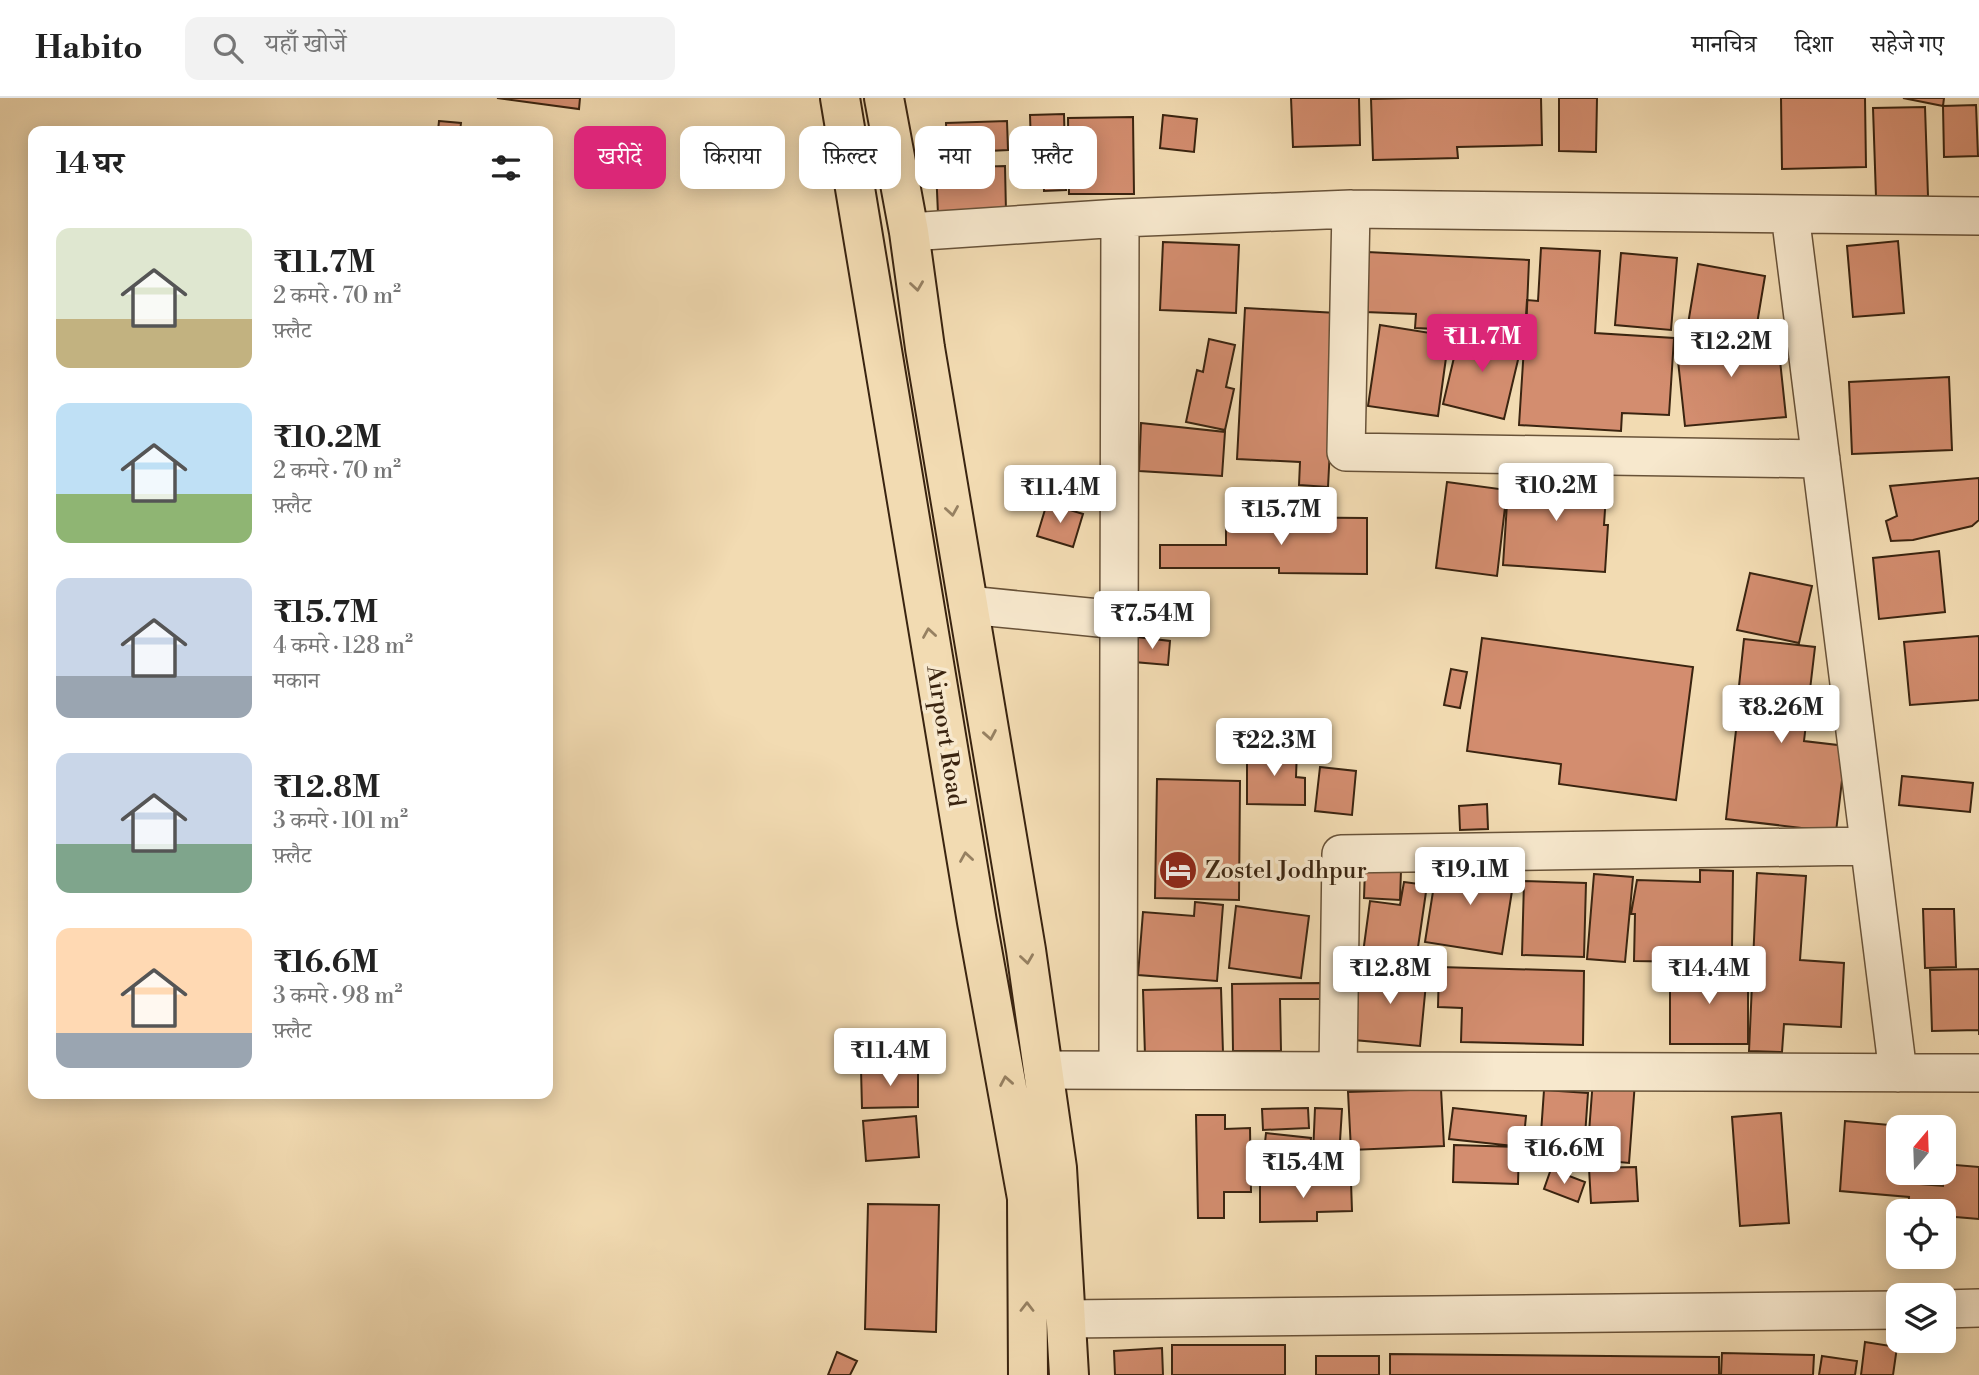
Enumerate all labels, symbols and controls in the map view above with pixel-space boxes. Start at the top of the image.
search box [185,17,675,80]
text: Habito [35,28,143,69]
text: यहाँ खोजें [265,28,346,60]
icon: search [209,29,247,67]
text: मानचित्र [1692,30,1757,60]
text: दिशा [1795,30,1833,60]
text: सहेजे गए [1871,30,1944,60]
chip: खरीदें [574,126,666,189]
chip: किराया [680,126,785,189]
chip: फ़िल्टर [799,126,901,189]
chip: नया [915,126,995,189]
chip: फ़्लैट [1009,126,1097,189]
text: 14 घर [56,145,124,183]
icon: filters [487,149,525,187]
text: ₹11.7M [273,244,375,282]
icon: home [112,256,196,340]
one-way arrow [909,280,924,292]
text: 2 कमरे · 70 m² [273,282,401,310]
pin: ₹11.7M [1425,314,1539,374]
text: फ़्लैट [273,317,311,345]
pin: ₹12.2M [1674,320,1788,379]
text: ₹11.7M [1443,323,1521,351]
text: ₹12.2M [1690,328,1772,356]
text: ₹10.2M [273,419,381,457]
icon: home [112,431,196,515]
text: 2 कमरे · 70 m² [273,457,401,485]
pin: ₹10.2M [1499,464,1613,523]
pin: ₹11.4M [1003,466,1117,525]
text: ₹10.2M [1515,472,1597,500]
text: ₹11.4M [1020,474,1100,502]
pin: ₹15.7M [1224,488,1338,547]
text: फ़्लैट [273,492,311,520]
text: ₹15.7M [1241,496,1321,524]
one-way arrow [944,505,959,517]
pin: ₹7.54M [1095,592,1209,651]
text: ₹15.7M [273,594,378,632]
text: ₹7.54M [1110,600,1194,628]
icon: home [112,606,196,690]
one-way arrow [922,627,937,639]
text: 4 कमरे · 128 m² [273,632,413,660]
street label: Airport Road [919,662,971,809]
text: मकान [273,667,320,695]
pin: ₹8.26M [1724,686,1838,745]
text: ₹8.26M [1738,694,1824,722]
pin: ₹22.3M [1217,718,1331,778]
text: ₹22.3M [1232,727,1316,755]
one-way arrow [981,729,996,741]
text: ₹12.8M [273,769,380,807]
icon: home [112,781,196,865]
text: 3 कमरे · 101 m² [273,807,408,835]
text: फ़्लैट [273,842,311,870]
pin: ₹19.1M [1413,848,1527,907]
hotel icon: Zostel Jodhpur [1157,849,1199,891]
one-way arrow [959,851,974,863]
place label: Zostel Jodhpur [1205,856,1367,886]
text: ₹19.1M [1431,856,1509,884]
text: ₹16.6M [273,944,378,982]
pin: ₹12.8M [1333,946,1447,1006]
pin: ₹14.4M [1652,946,1766,1006]
one-way arrow [1019,954,1034,965]
text: ₹12.8M [1349,955,1431,983]
text: ₹14.4M [1668,955,1750,983]
icon: home [112,956,196,1040]
text: 3 कमरे · 98 m² [273,982,402,1010]
text: फ़्लैट [273,1017,311,1045]
pin: ₹11.4M [833,1028,947,1088]
text: ₹11.4M [850,1037,930,1065]
one-way arrow [999,1075,1014,1087]
north arrow [1886,1115,1956,1185]
map controls [1886,1115,1956,1353]
pin: ₹16.6M [1507,1126,1621,1186]
text: ₹16.6M [1524,1135,1604,1163]
pin: ₹15.4M [1246,1140,1360,1200]
text: ₹15.4M [1262,1149,1344,1177]
button: locate [1886,1199,1956,1269]
button: layers [1886,1283,1956,1353]
one-way arrow [1019,1301,1035,1312]

